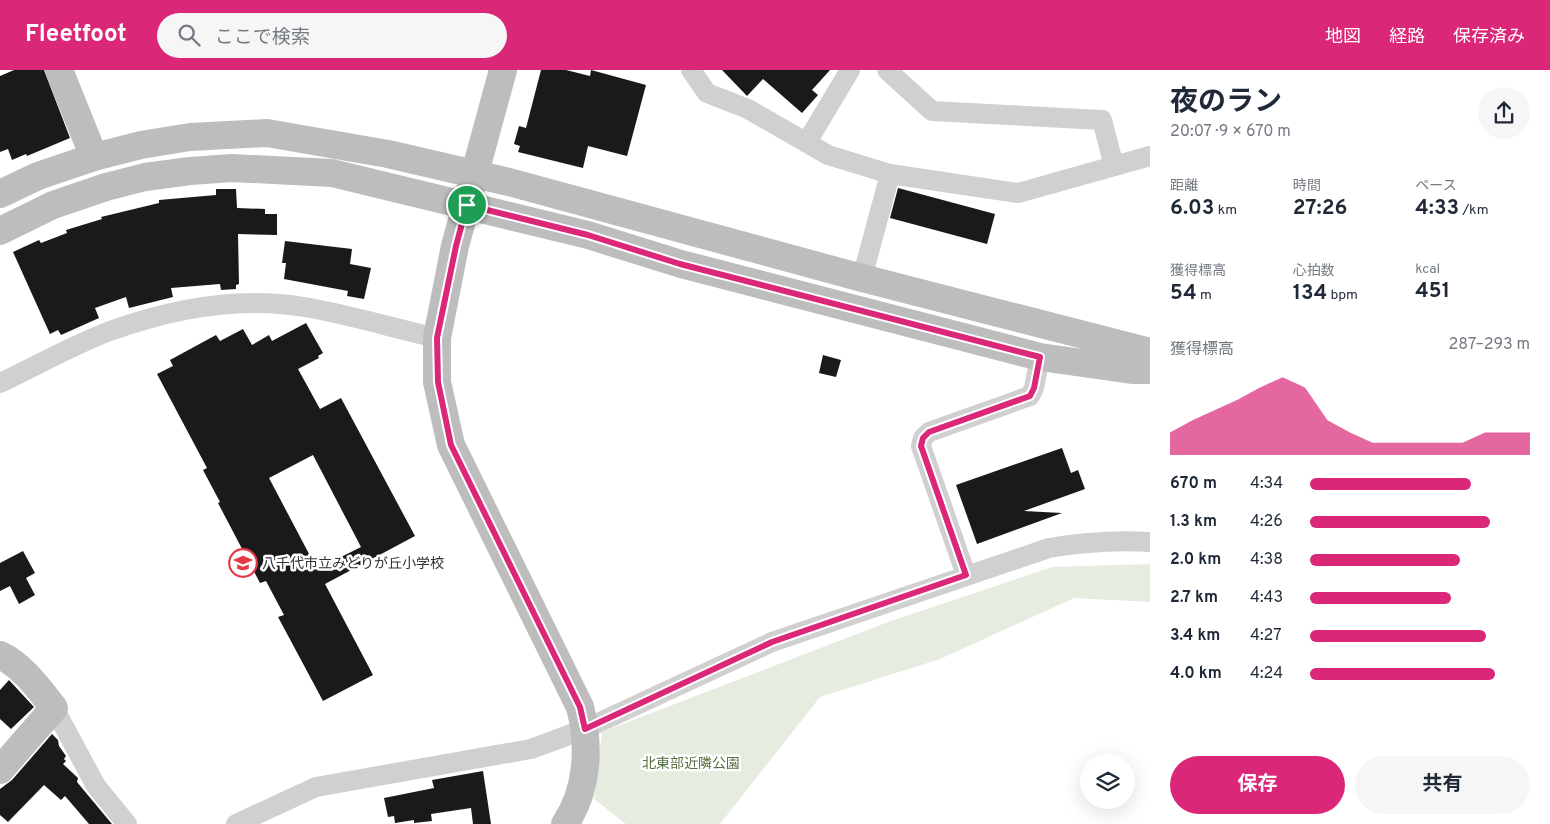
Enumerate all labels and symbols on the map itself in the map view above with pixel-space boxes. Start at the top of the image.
pin [446,184,488,226]
school or university icon: 八千代市立みどりが丘小学校 [228,548,258,578]
place label: 八千代市立みどりが丘小学校 [262,555,444,573]
park label: 北東部近隣公園 [642,755,740,773]

